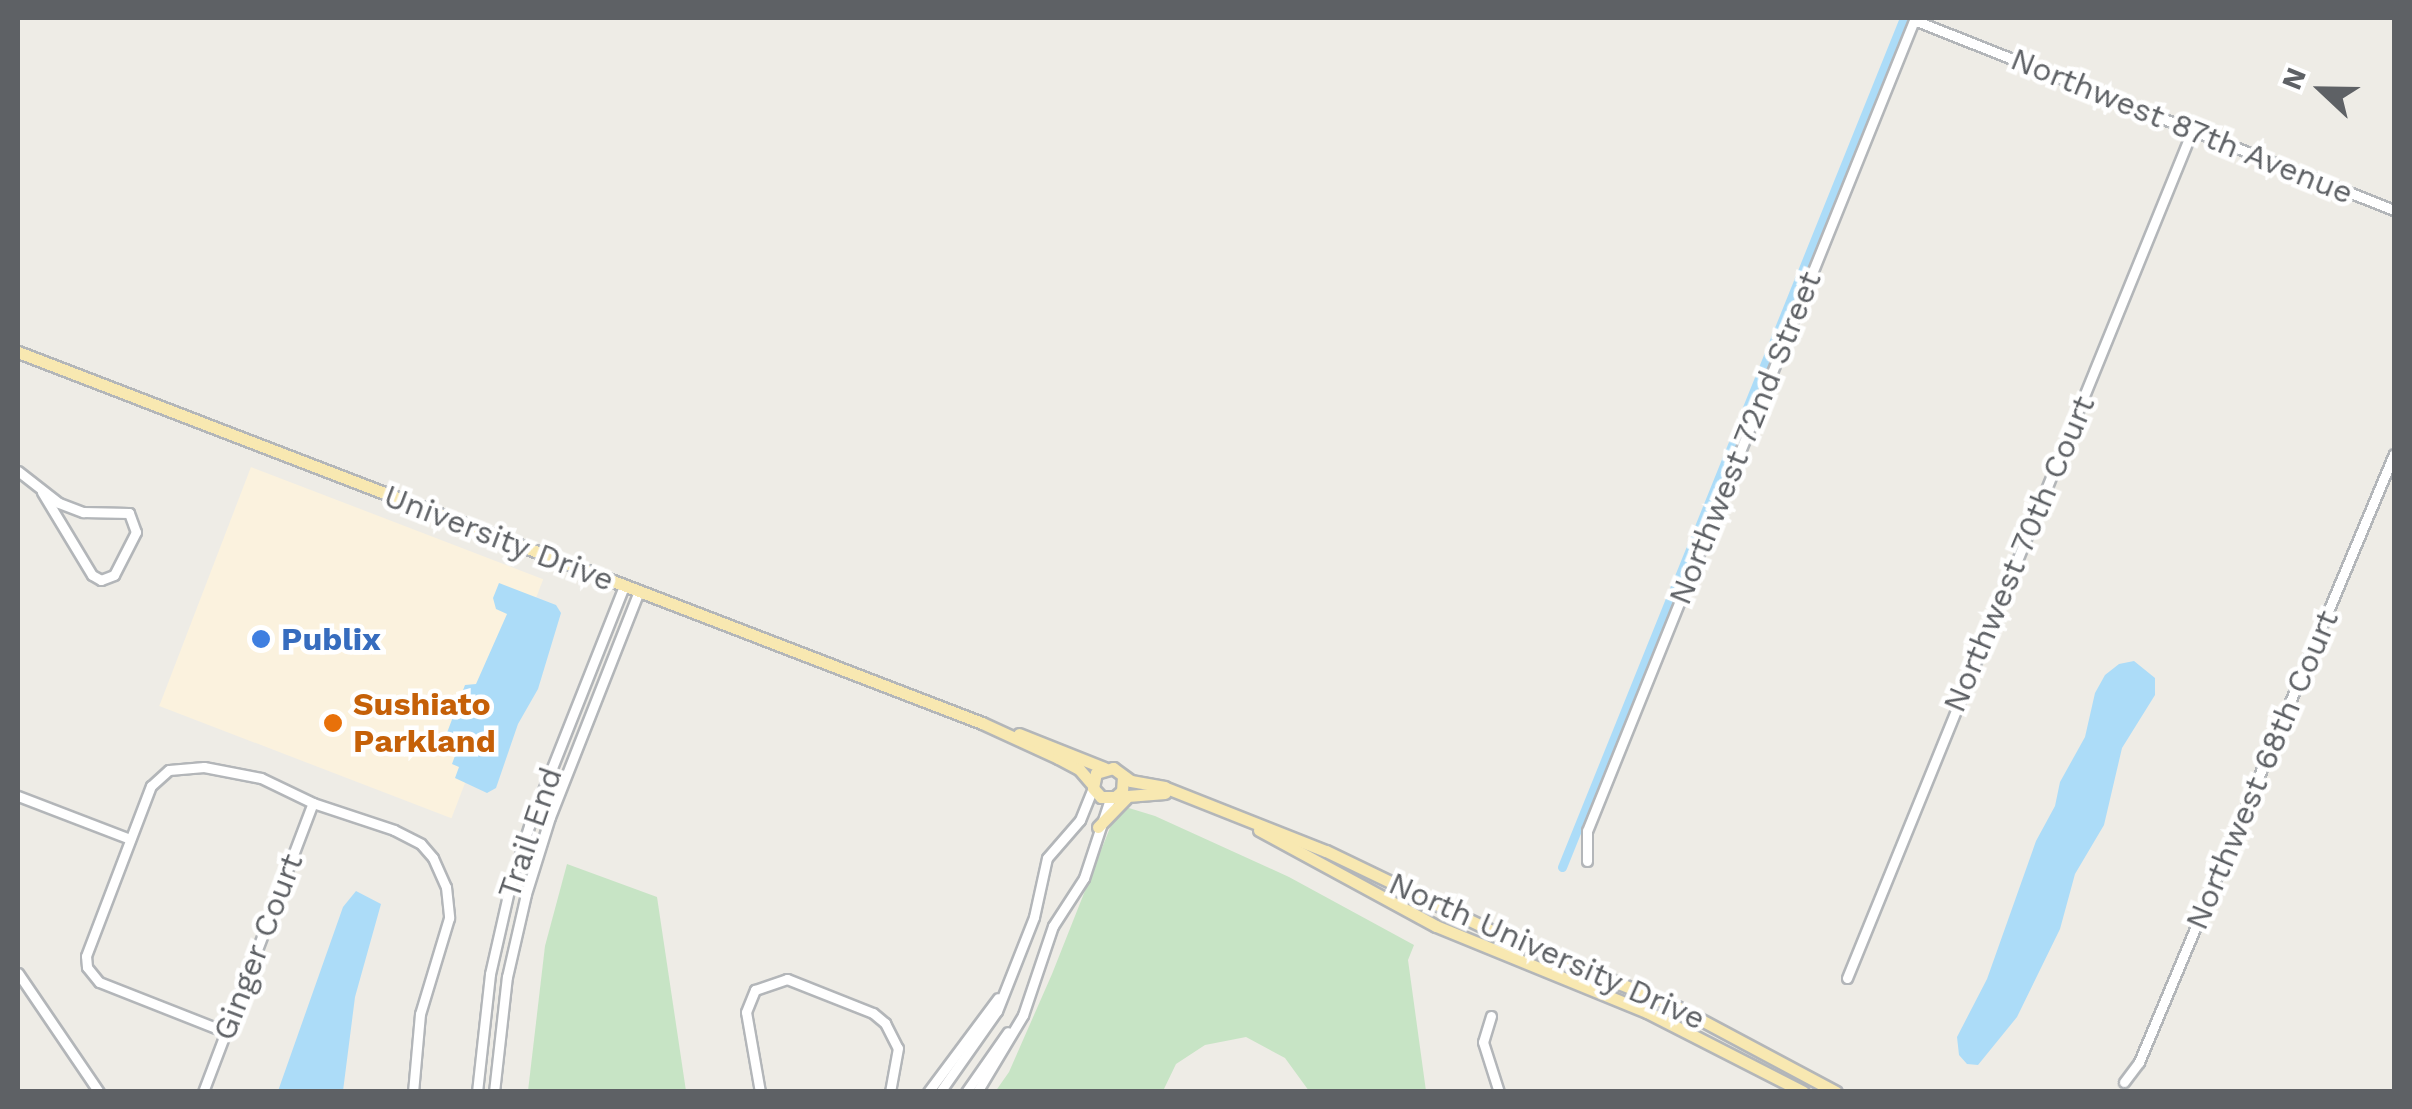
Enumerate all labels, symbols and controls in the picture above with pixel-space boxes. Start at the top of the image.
street label: Northwest 87th Avenue [2005,39,2359,213]
north arrow [2272,40,2372,140]
street label: Northwest 72nd Street [1660,265,1830,611]
street label: Northwest 70th Court [1935,389,2103,719]
street label: University Drive [378,476,620,600]
street label: Northwest 68th Court [2177,605,2347,935]
place label: Publix [281,620,381,658]
marker: Publix [250,628,272,650]
place label: Sushiato Parkland [353,686,496,761]
marker: Sushiato Parkland [322,712,344,734]
street label: Trail End [489,762,571,904]
street label: Ginger Court [205,848,311,1046]
street label: North University Drive [1383,864,1711,1038]

